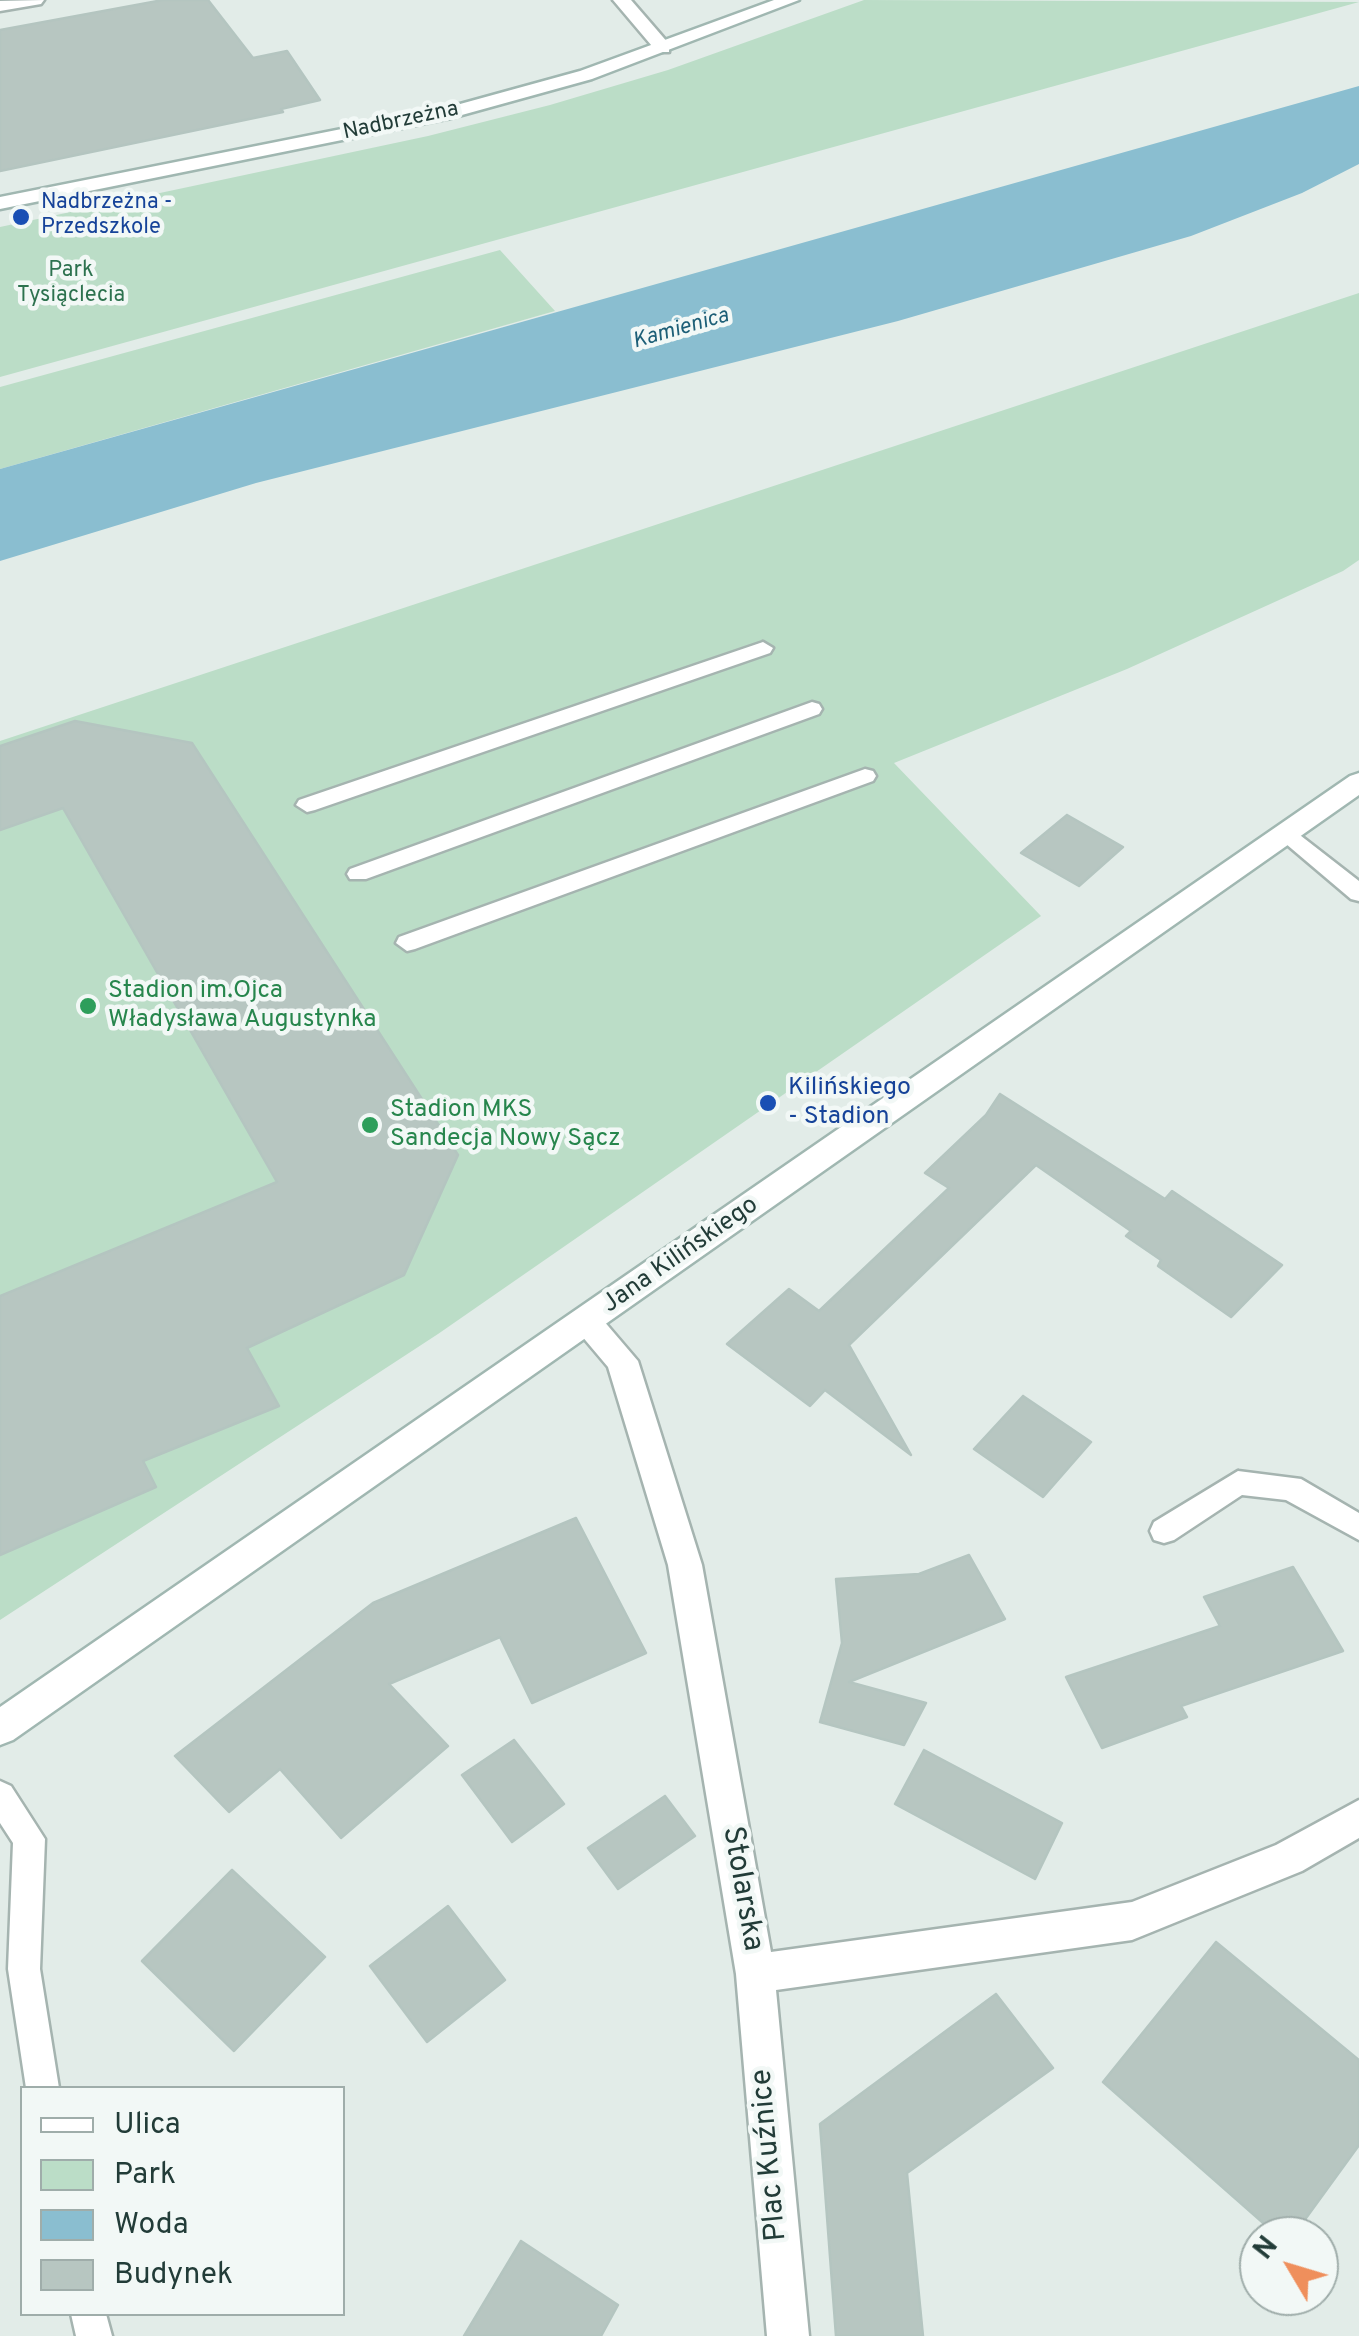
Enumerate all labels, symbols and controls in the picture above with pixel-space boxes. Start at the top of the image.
street label: Nadbrzeżna [341,97,461,147]
place label: Nadbrzeżna - Przedszkole [41,191,172,242]
marker: Nadbrzeżna - Przedszkole [10,206,32,228]
park label: Park Tysiąclecia [17,259,125,310]
water label: Kamienica [630,304,732,356]
place label: Stadion im.Ojca Władysława Augustynka [108,977,376,1036]
marker: Stadion im.Ojca Władysława Augustynka [77,995,99,1017]
place label: Kilińskiego - Stadion [788,1074,911,1133]
marker: Kilińskiego - Stadion [757,1092,779,1114]
place label: Stadion MKS Sandecja Nowy Sącz [390,1096,621,1155]
marker: Stadion MKS Sandecja Nowy Sącz [359,1114,381,1136]
street label: Jana Kilińskiego [597,1191,765,1321]
street label: Stolarska [712,1824,770,1954]
street label: Plac Kuźnice [746,2067,796,2243]
legend [20,2086,345,2316]
text: Ulica [114,2107,181,2144]
text: Park [114,2157,176,2194]
text: Woda [114,2207,188,2244]
north arrow [1239,2216,1339,2316]
text: N [1247,2230,1287,2268]
text: Budynek [114,2257,233,2294]

